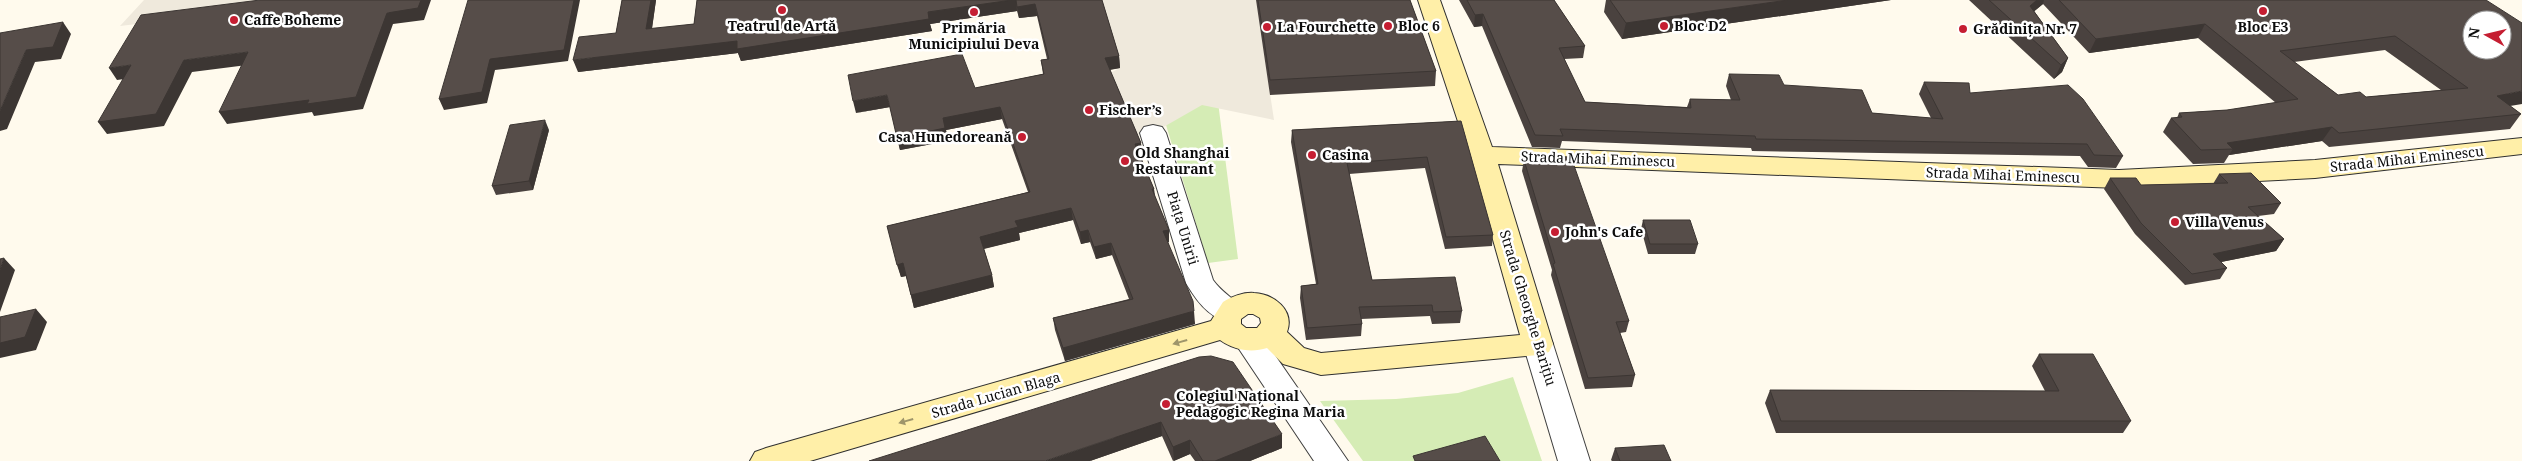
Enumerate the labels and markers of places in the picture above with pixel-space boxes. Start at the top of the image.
marker: Teatrul de Artă [776,4,788,16]
marker: Bloc E3 [2257,5,2269,17]
marker: Primăria Municipiului Deva [968,6,980,18]
place label: Caffe Boheme [244,10,341,29]
marker: Caffe Boheme [228,14,240,26]
place label: Teatrul de Artă [728,16,836,35]
place label: Bloc 6 [1398,16,1440,35]
place label: Bloc D2 [1674,16,1727,35]
place label: La Fourchette [1277,17,1376,36]
place label: Bloc E3 [2237,17,2289,36]
place label: Primăria Municipiului Deva [909,18,1040,53]
place label: Grădinița Nr. 7 [1973,19,2077,38]
marker: Bloc 6 [1382,20,1394,32]
marker: Bloc D2 [1658,20,1670,32]
marker: La Fourchette [1261,21,1273,33]
marker: Grădinița Nr. 7 [1957,23,1969,35]
place label: Fischer’s [1099,100,1162,119]
marker: Fischer’s [1083,104,1095,116]
place label: Casa Hunedoreană [878,127,1012,146]
marker: Casa Hunedoreană [1016,131,1028,143]
place label: Old Shanghai Restaurant [1135,143,1229,178]
place label: Casina [1322,145,1369,164]
marker: Casina [1306,149,1318,161]
marker: Old Shanghai Restaurant [1119,155,1131,167]
place label: Villa Venus [2185,212,2264,231]
marker: Villa Venus [2169,216,2181,228]
place label: John's Cafe [1564,222,1643,241]
marker: John's Cafe [1549,226,1561,238]
place label: Colegiul Național Pedagogic Regina Maria [1176,386,1345,421]
marker: Colegiul Național Pedagogic Regina Maria [1160,398,1172,410]

